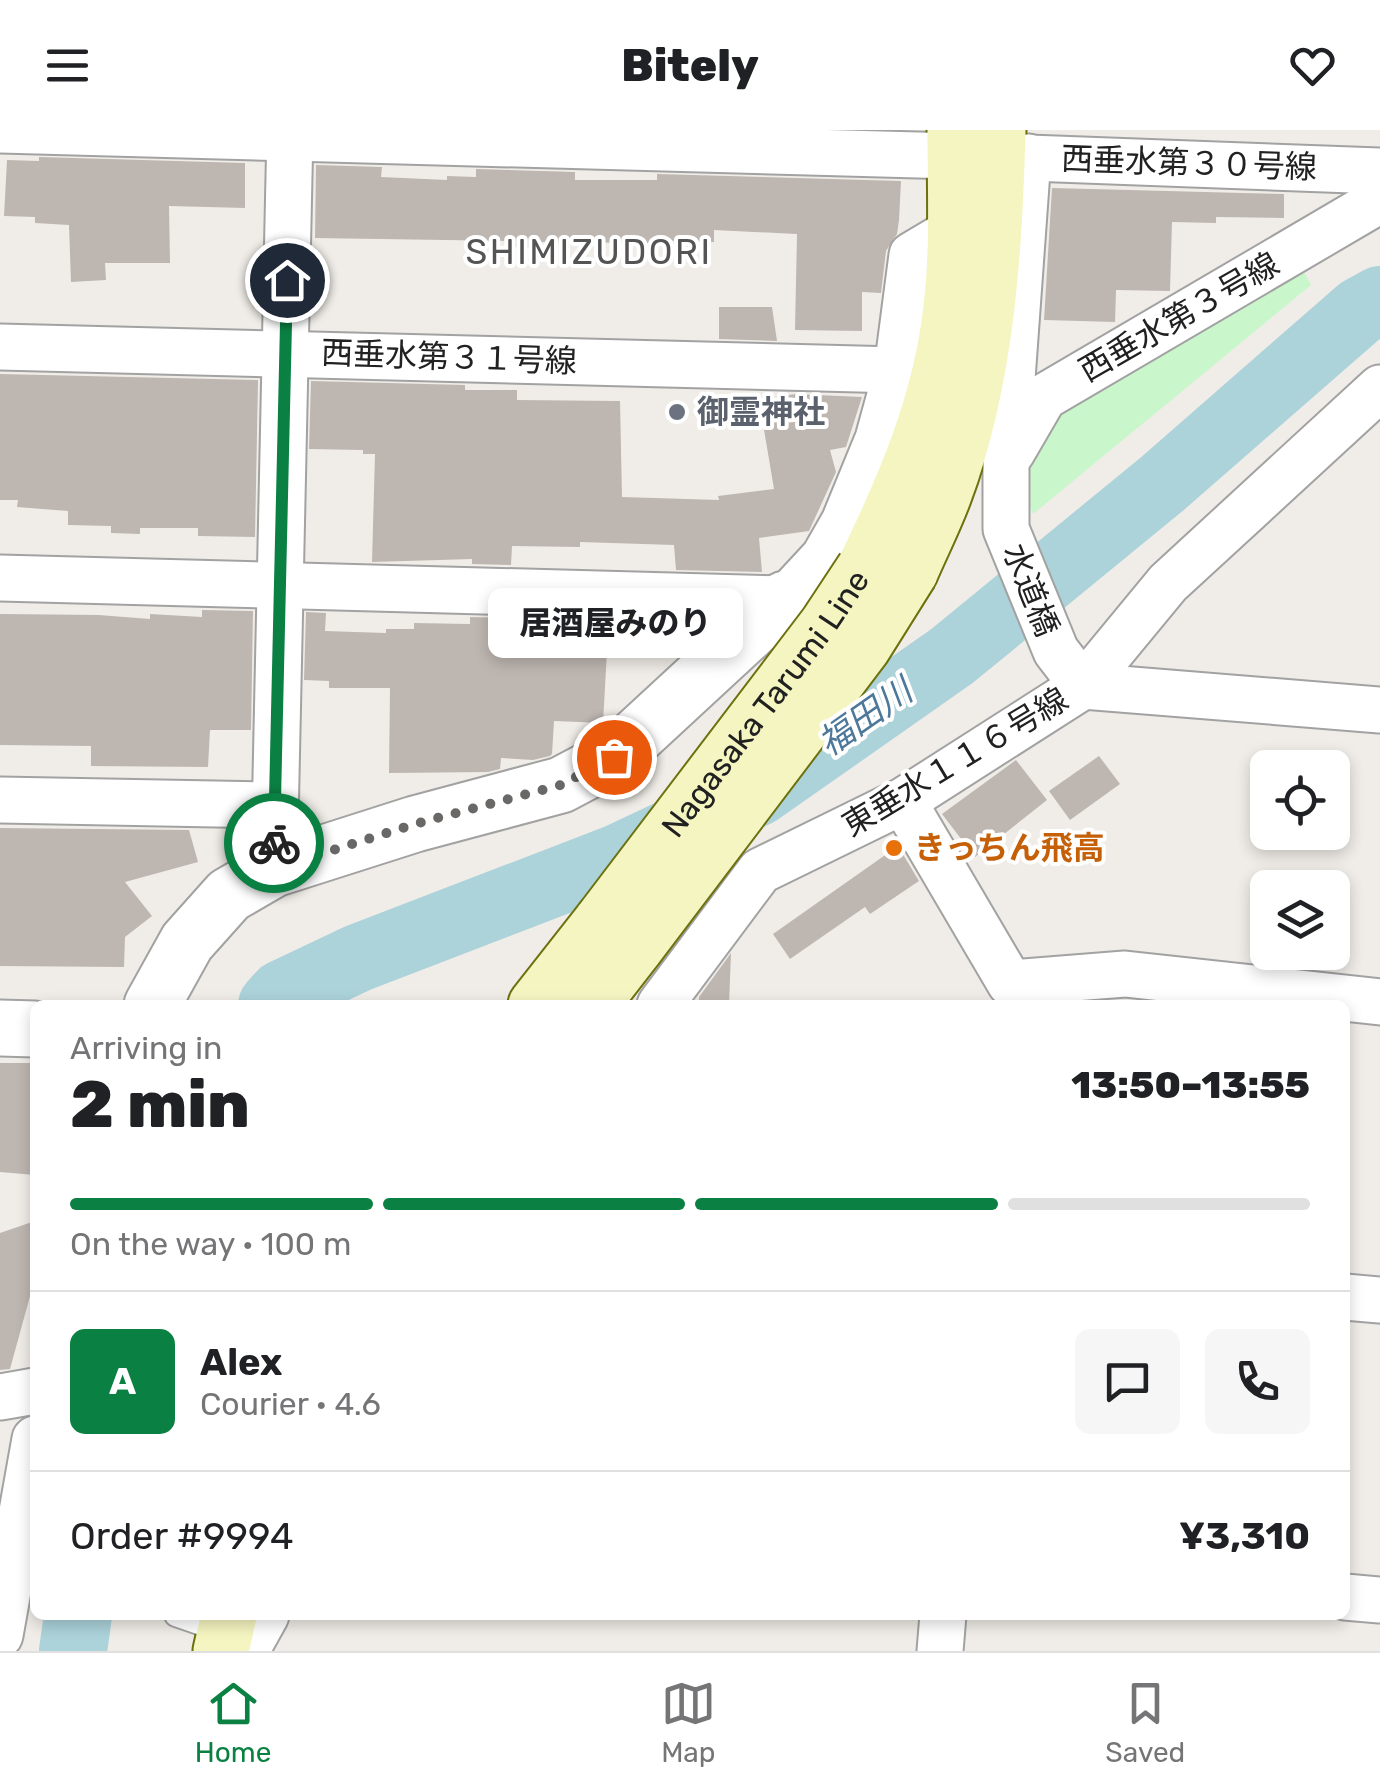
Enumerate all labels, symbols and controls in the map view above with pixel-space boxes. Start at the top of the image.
icon: menu [40,38,95,93]
icon: heart [1285,38,1340,93]
text: Bitely [621,39,759,92]
street label: 西垂水第３０号線 [1060,140,1318,186]
district label: SHIMIZUDORI [466,231,713,273]
pin [245,238,330,323]
street label: 西垂水第３号線 [1072,245,1286,389]
icon: home [260,253,315,308]
street label: 西垂水第３１号線 [320,334,578,380]
place label: 御霊神社 [697,393,825,431]
marker: 御霊神社 [666,401,688,423]
street label: 水道橋 [995,538,1067,642]
street label: Nagasaka Tarumi Line [654,563,877,845]
callout: 居酒屋みのり [486,587,742,657]
text: 居酒屋みのり [519,604,712,642]
water label: 福田川 [810,667,923,764]
street label: 東垂水１１６号線 [835,680,1075,844]
pin [572,715,657,800]
icon: bag [587,730,642,785]
map controls [1250,750,1350,970]
button: locate [1250,750,1350,850]
courier [224,793,324,893]
icon: bike [247,816,302,871]
place label: きっちん飛高 [914,829,1105,867]
marker: きっちん飛高 [883,837,905,859]
button: layers [1250,870,1350,970]
text: Arriving in [70,1029,222,1067]
text: 13:50–13:55 [1071,1062,1310,1108]
text: 2 min [70,1066,250,1143]
text: On the way · 100 m [70,1225,351,1263]
button: chat [1075,1329,1180,1434]
button: phone [1205,1329,1310,1434]
text: Alex [200,1339,282,1385]
text: A [109,1358,136,1404]
text: Courier · 4.6 [200,1385,381,1423]
text: Order #9994 [70,1513,294,1559]
text: ¥3,310 [1179,1513,1310,1559]
tab: Home [195,1676,271,1769]
tab: Map [661,1676,716,1769]
tab: Saved [1105,1676,1185,1769]

